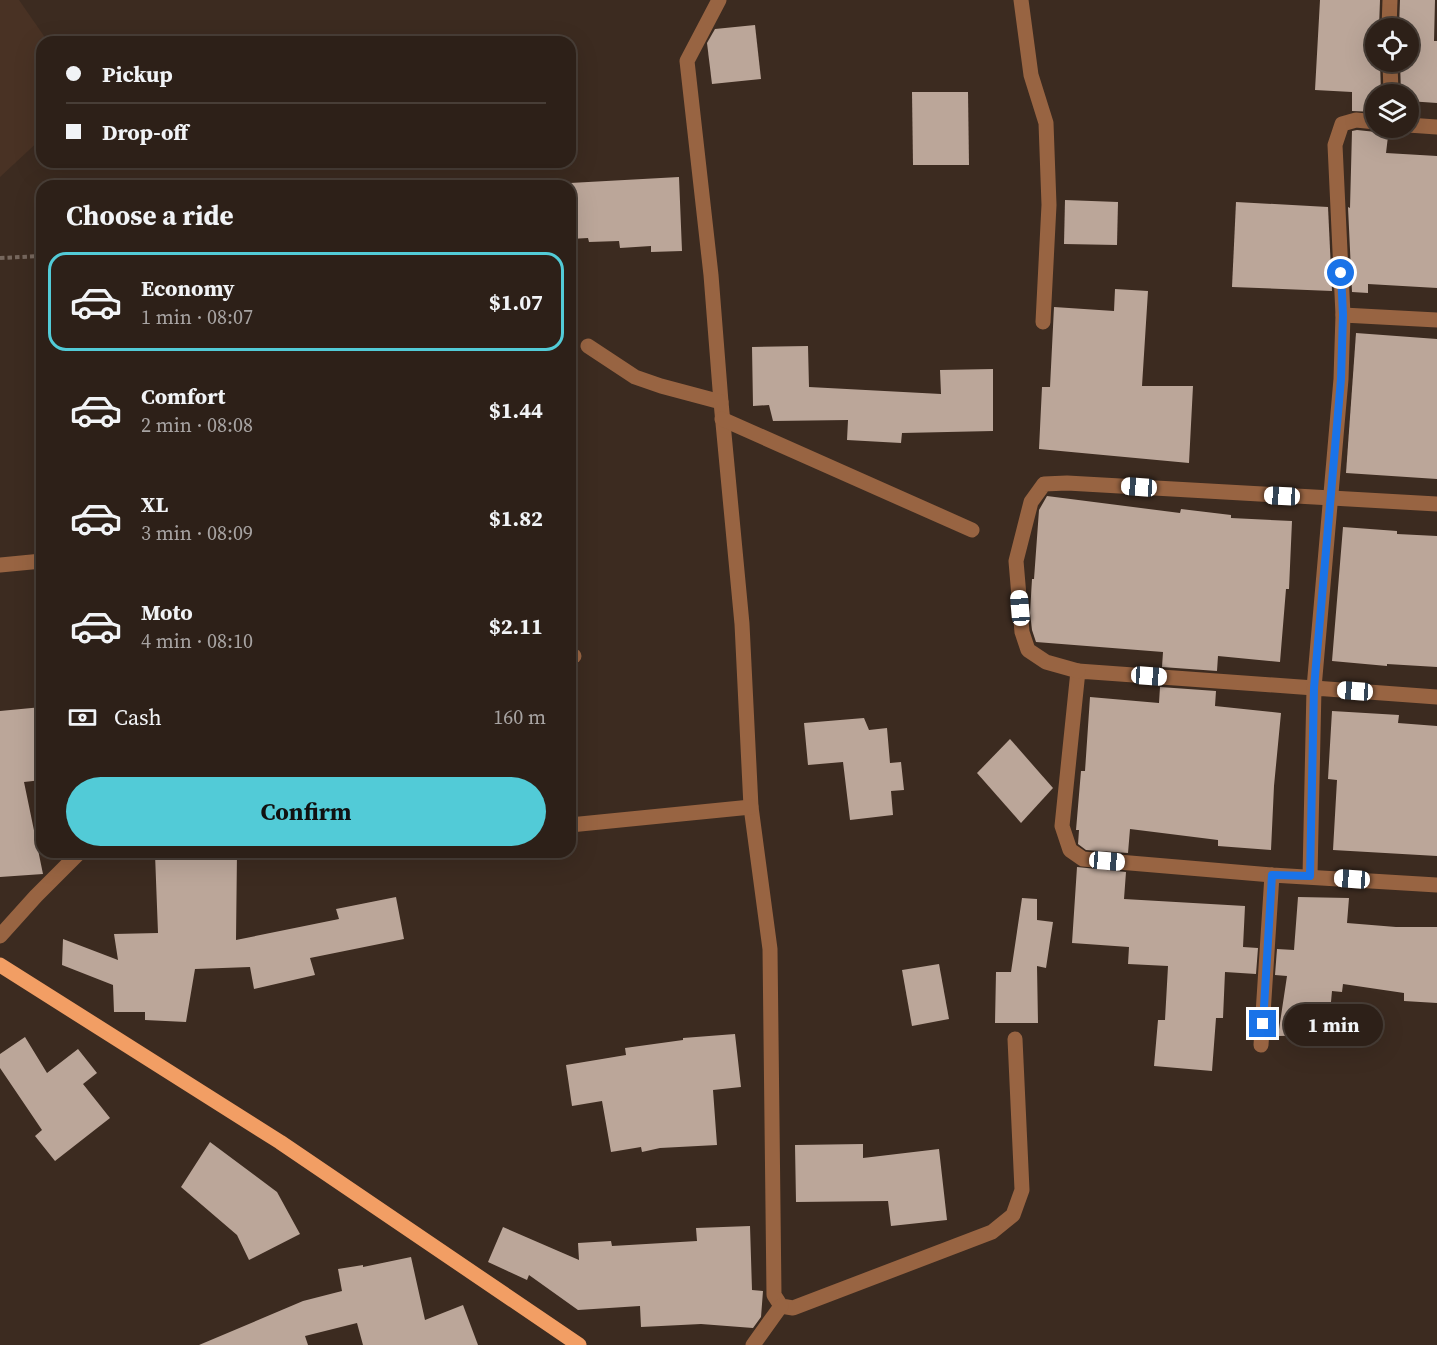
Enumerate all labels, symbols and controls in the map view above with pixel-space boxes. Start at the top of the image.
map controls [1365,18,1419,138]
button: locate [1365,18,1419,72]
text: Pickup [102,59,173,89]
button: layers [1365,84,1419,138]
text: Drop-off [102,117,188,147]
text: Choose a ride [66,197,234,234]
route start [1327,259,1354,286]
text: Economy [141,273,235,303]
icon: car [69,275,123,329]
text: $1.07 [489,287,543,317]
text: 1 min · 08:07 [141,303,253,331]
text: Comfort [141,381,225,411]
icon: car [69,383,123,437]
text: $1.44 [489,395,543,425]
text: 2 min · 08:08 [141,411,253,439]
car [1120,477,1158,497]
car [1264,486,1300,506]
text: XL [141,489,168,519]
icon: car [69,491,123,545]
text: $1.82 [489,503,543,533]
text: 3 min · 08:09 [141,519,253,547]
car [1009,589,1031,627]
text: Moto [141,597,193,627]
icon: car [69,599,123,653]
text: $2.11 [489,611,543,641]
text: 4 min · 08:10 [141,627,253,655]
car [1130,666,1168,686]
car [1336,681,1374,701]
icon: cash [66,701,99,734]
text: Cash [114,702,162,732]
text: 160 m [493,703,546,731]
button: Confirm [66,777,546,846]
car [1088,850,1126,872]
car [1333,869,1371,889]
callout: 1 min [1284,1003,1383,1045]
route end [1249,1010,1276,1037]
text: 1 min [1308,1011,1359,1039]

